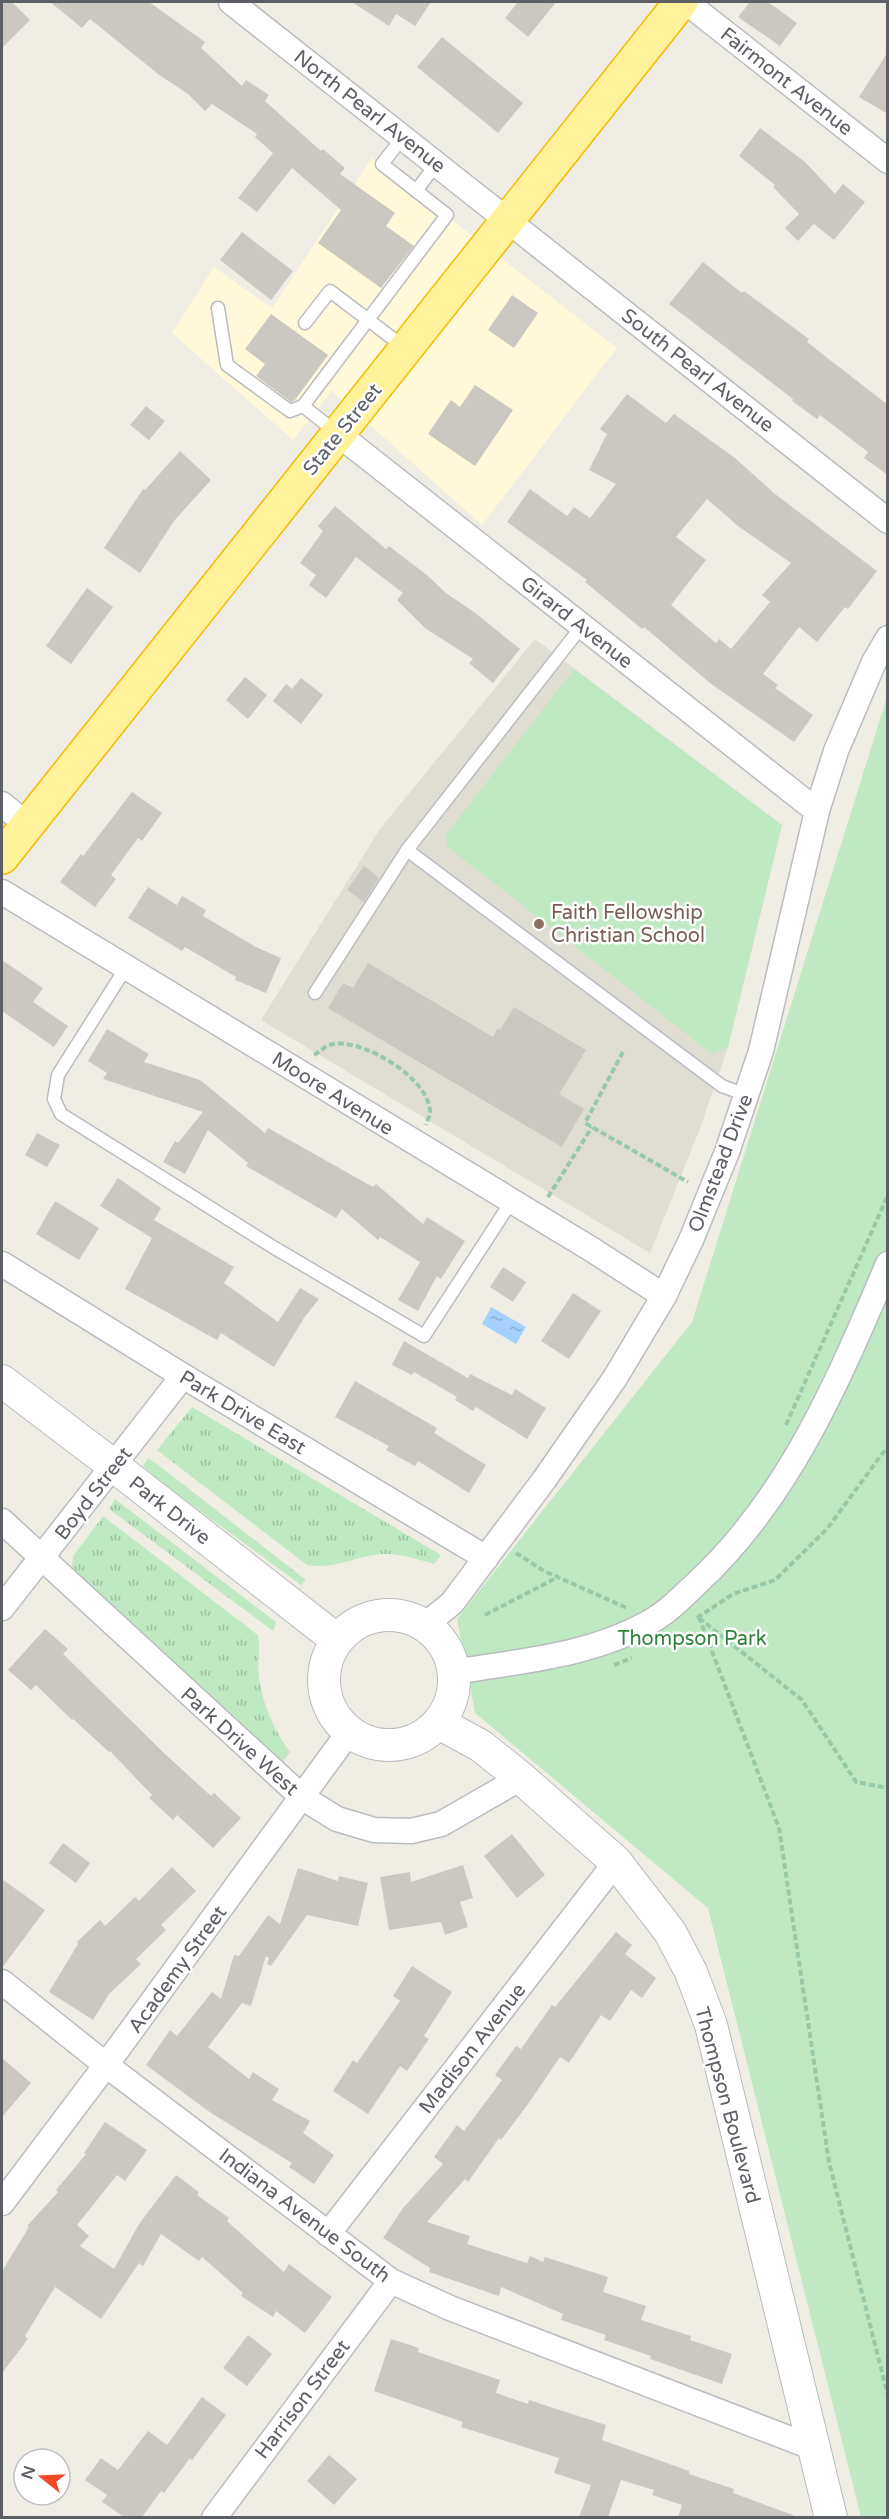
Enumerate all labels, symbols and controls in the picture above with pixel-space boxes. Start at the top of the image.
street label: Fairmont Avenue [715,23,857,141]
street label: North Pearl Avenue [289,45,450,178]
street label: South Pearl Avenue [616,304,778,438]
street label: State Street [298,378,387,481]
street label: Girard Avenue [515,572,637,674]
place label: Faith Fellowship Christian School [551,901,705,948]
marker: Faith Fellowship Christian School [532,917,546,931]
street label: Moore Avenue [267,1047,398,1141]
street label: Olmstead Drive [684,1091,758,1236]
street label: Park Drive East [175,1366,310,1460]
street label: Boyd Street [50,1442,138,1545]
street label: Park Drive [124,1471,215,1550]
park label: Thompson Park [617,1627,767,1651]
street label: Park Drive West [175,1683,303,1801]
street label: Academy Street [123,1901,232,2038]
street label: Madison Avenue [414,1979,531,2119]
street label: Thompson Boulevard [689,2004,765,2206]
street label: Indiana Avenue South [214,2144,395,2288]
street label: Harrison Street [250,2335,356,2464]
north arrow [12,2447,72,2507]
text: N [17,2463,40,2482]

